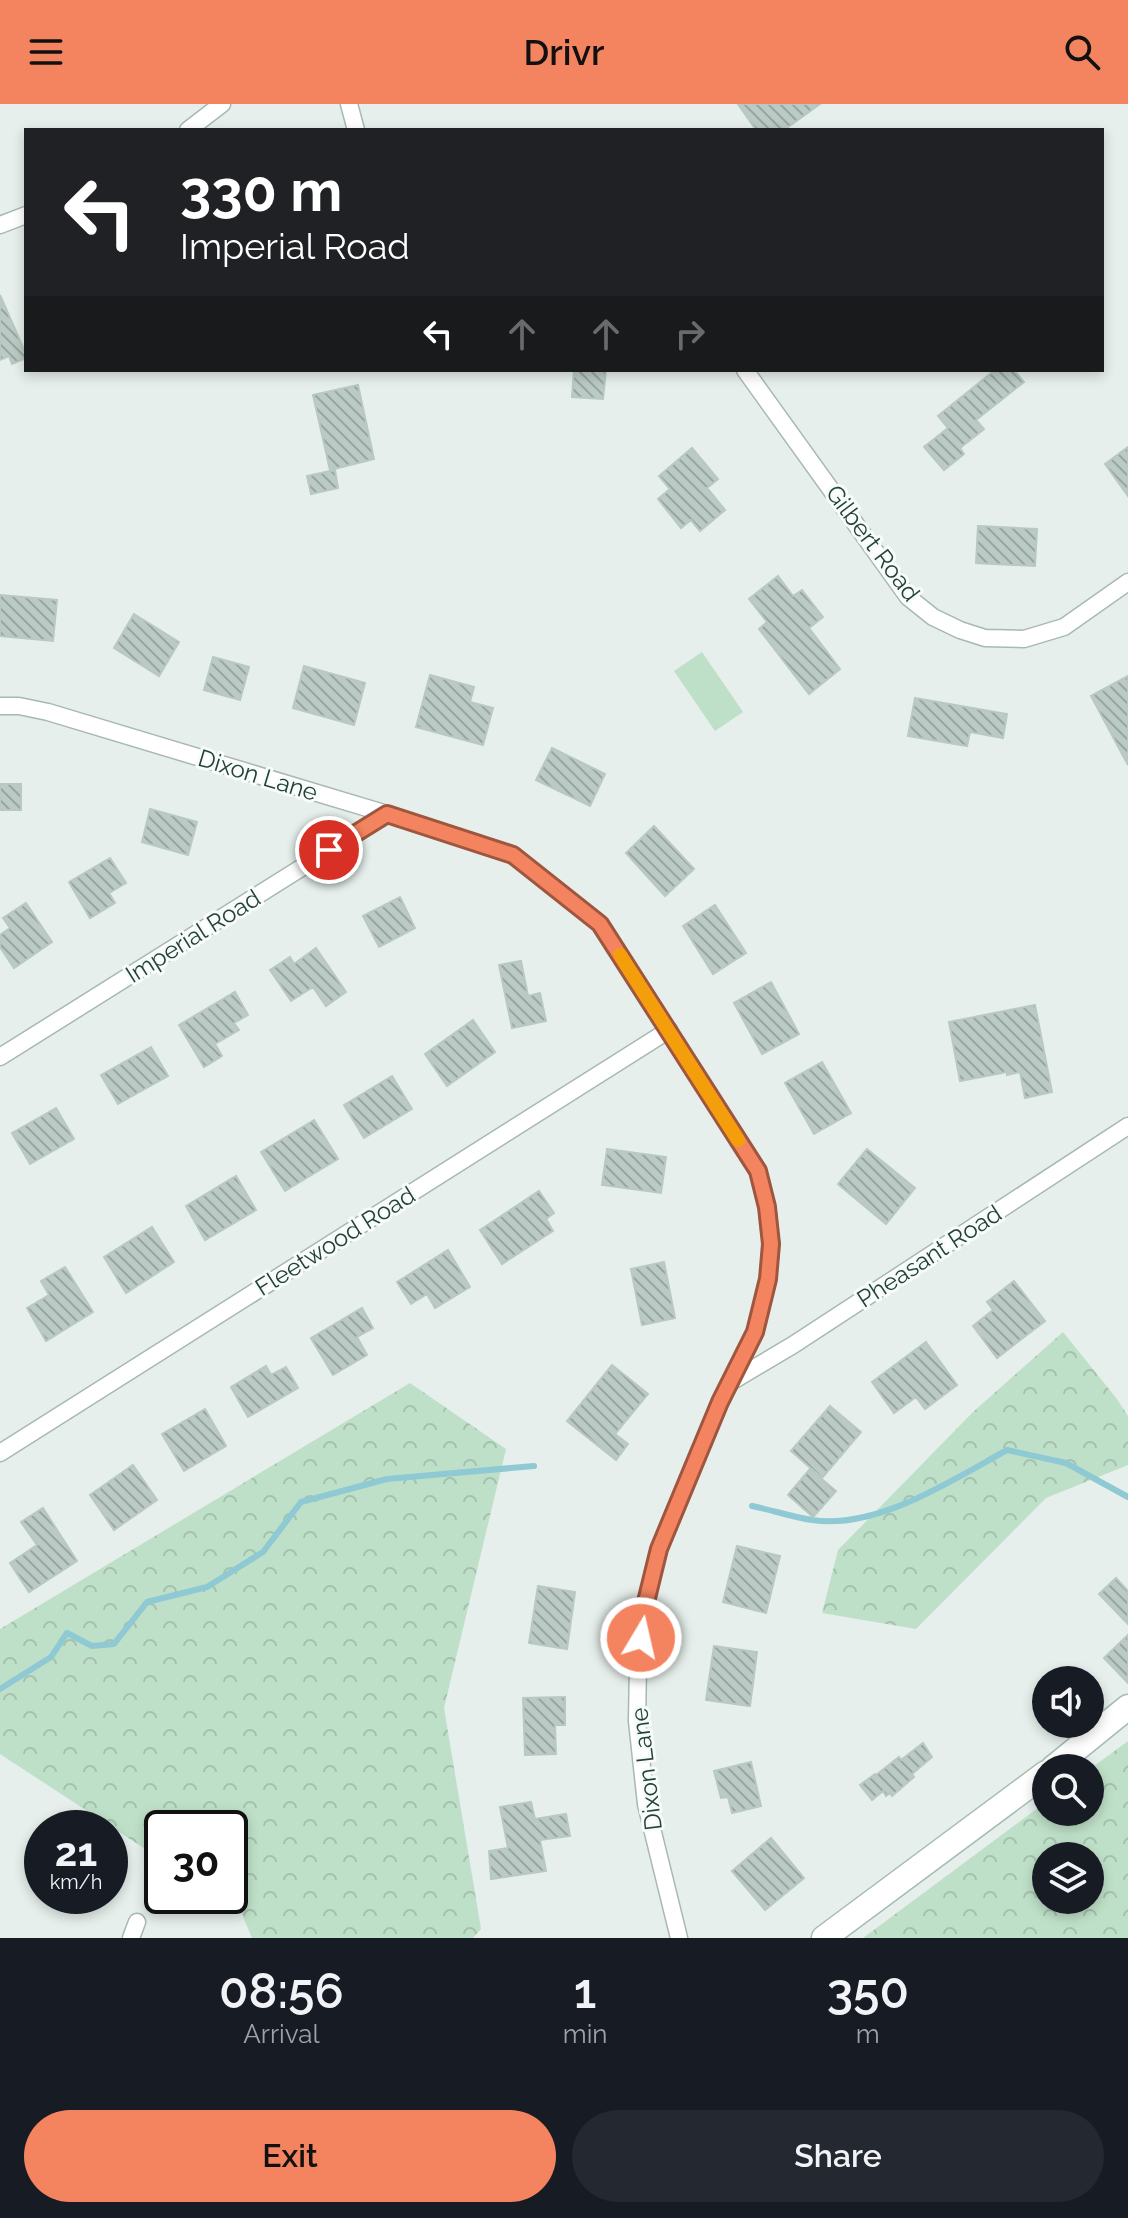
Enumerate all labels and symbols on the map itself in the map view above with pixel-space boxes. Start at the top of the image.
street label: Gilbert Road [820,479,926,607]
street label: Dixon Lane [195,743,321,807]
pin [295,816,363,884]
street label: Imperial Road [120,883,266,989]
street label: Fleetwood Road [250,1180,420,1302]
street label: Pheasant Road [851,1199,1007,1313]
position arrow [599,1596,683,1680]
street label: Dixon Lane [624,1706,668,1832]
speed limit sign: 30 [144,1810,248,1914]

